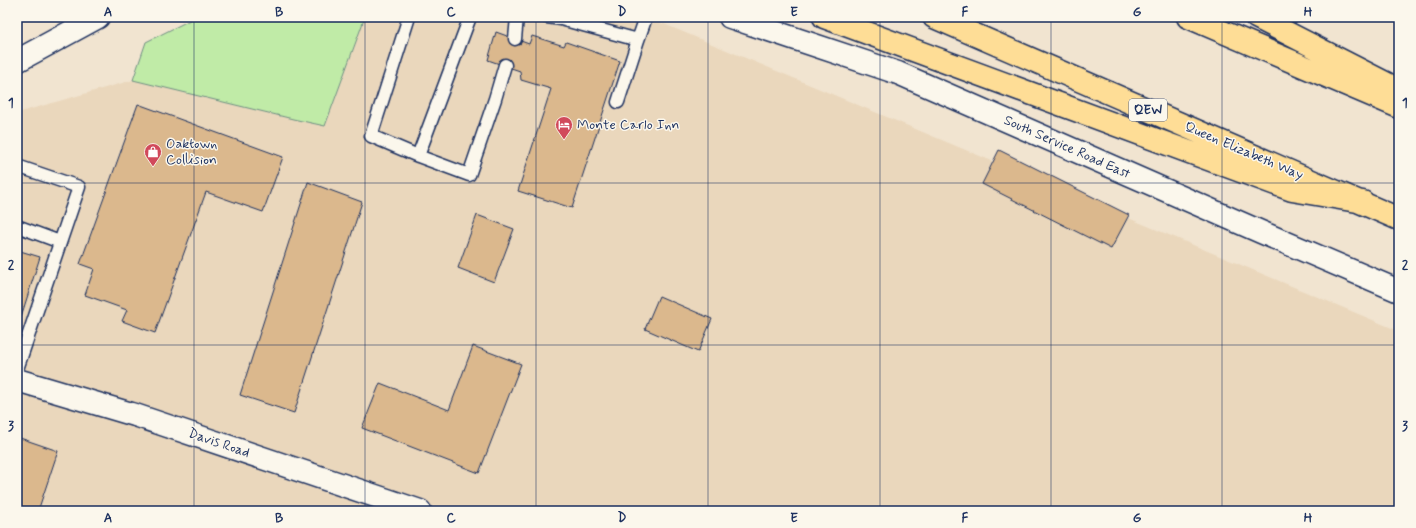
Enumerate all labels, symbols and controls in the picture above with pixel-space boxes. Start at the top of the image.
text: A [104,4,112,21]
text: B [275,4,284,21]
text: C [446,4,456,21]
text: D [618,4,627,21]
text: E [790,4,798,21]
text: F [962,4,969,21]
text: G [1133,4,1142,21]
text: H [1304,4,1313,21]
text: 1 [8,95,14,112]
text: 1 [1402,95,1408,112]
road number: QEW [1129,99,1167,121]
street label: South Service Road East [1001,111,1133,183]
hotel icon: Monte Carlo Inn [554,115,574,140]
place label: Monte Carlo Inn [577,116,679,134]
street label: Queen Elizabeth Way [1182,118,1306,184]
place label: Oaktown Collision [166,135,217,169]
shop icon: Oaktown Collision [143,142,163,167]
text: 2 [8,257,15,274]
text: 2 [1402,257,1409,274]
text: 3 [8,418,14,435]
text: 3 [1402,418,1408,435]
street label: Davis Road [186,424,252,462]
text: A [104,510,112,527]
text: B [275,510,284,527]
text: C [446,510,456,527]
text: D [618,510,627,527]
text: E [790,510,798,527]
text: F [962,510,969,527]
text: G [1133,510,1142,527]
text: H [1304,510,1313,527]

